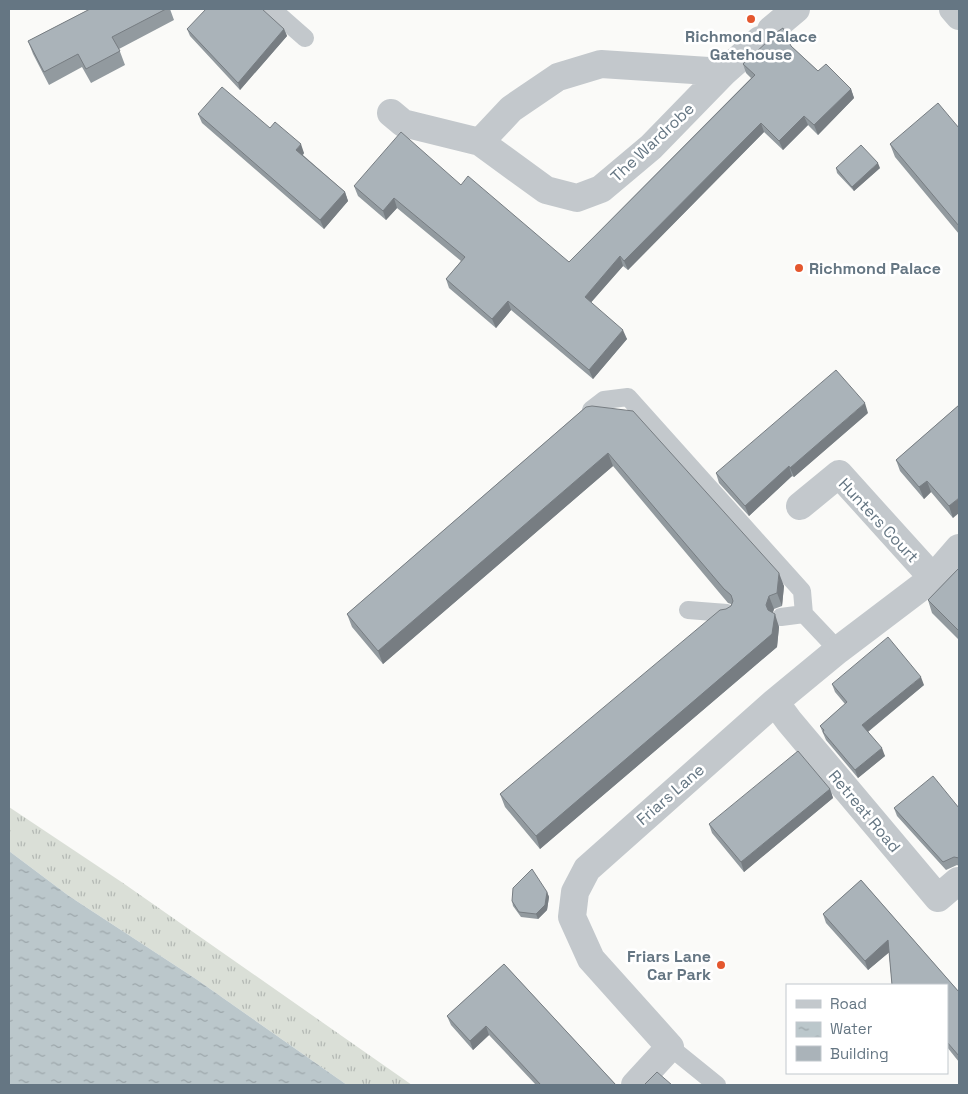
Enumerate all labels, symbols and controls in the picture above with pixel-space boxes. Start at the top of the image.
marker: Richmond Palace Gatehouse [745,13,757,25]
place label: Richmond Palace Gatehouse [685,26,817,65]
street label: The Wardrobe [606,98,699,187]
place label: Richmond Palace [809,258,941,279]
marker: Richmond Palace [793,262,805,274]
street label: Hunters Court [834,474,923,567]
street label: Friars Lane [632,759,709,830]
street label: Retreat Road [824,766,905,857]
place label: Friars Lane Car Park [627,946,711,985]
marker: Friars Lane Car Park [715,959,727,971]
legend [786,984,948,1074]
text: Road [830,994,867,1013]
text: Water [830,1019,873,1038]
text: Building [830,1044,889,1063]

